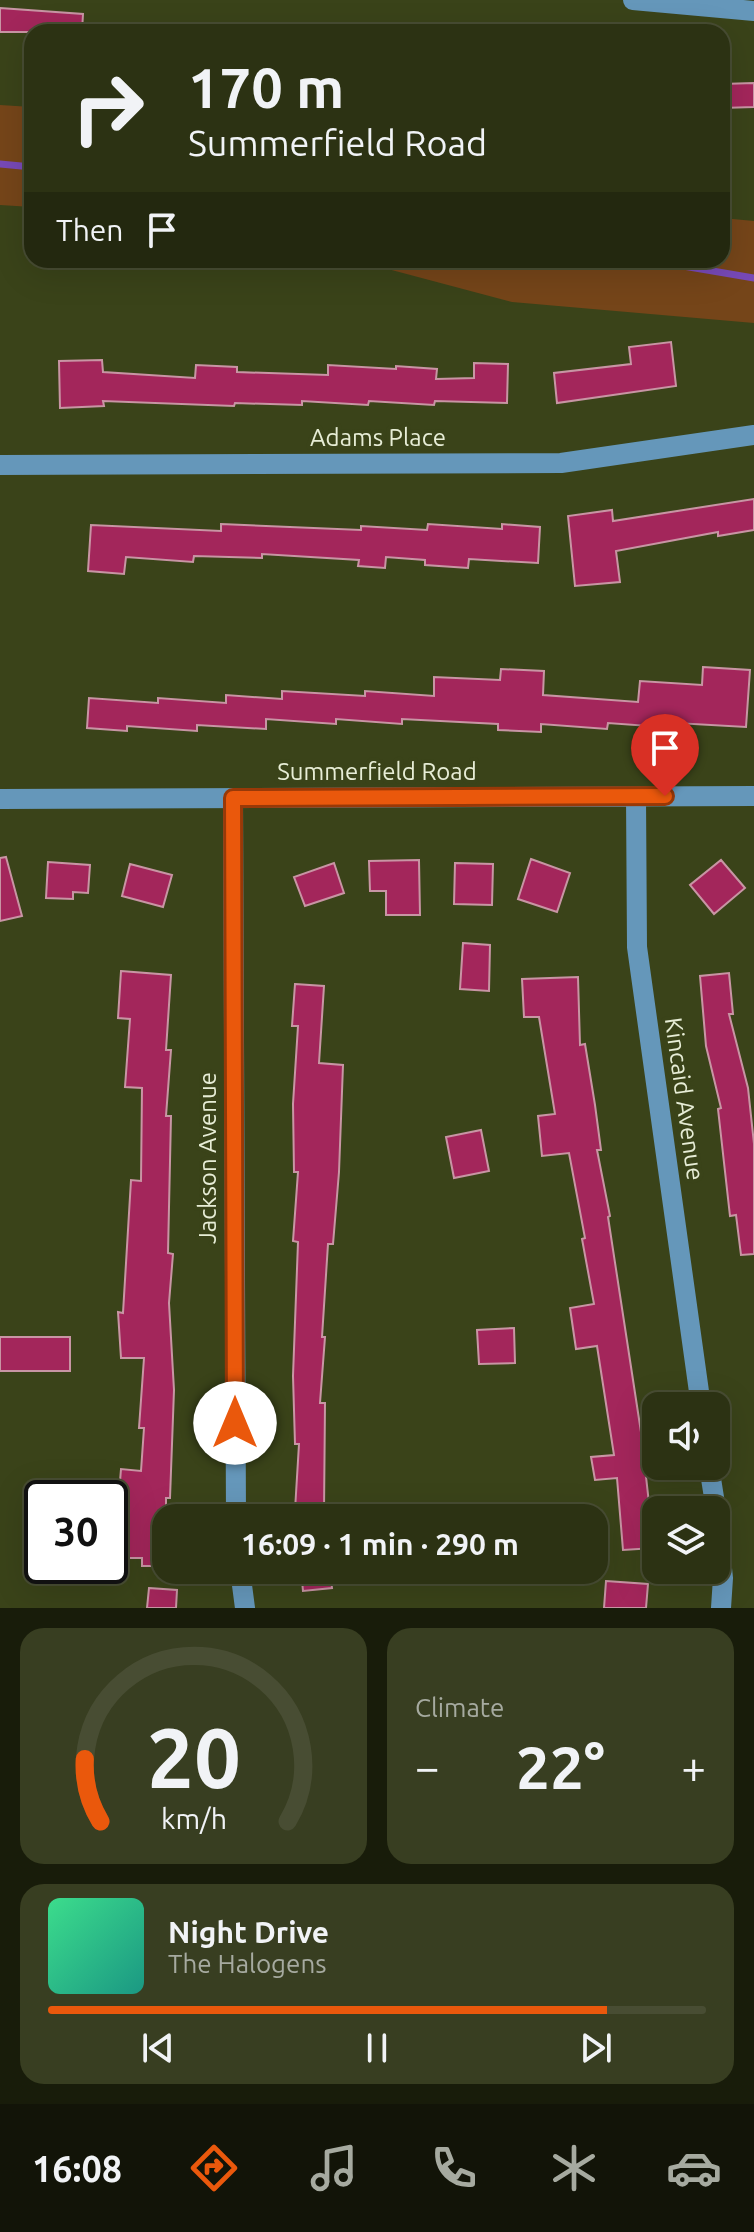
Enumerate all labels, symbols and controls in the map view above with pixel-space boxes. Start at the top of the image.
icon: right [56,56,160,160]
text: 170 m [188,56,344,119]
text: Summerfield Road [188,122,487,163]
icon: arrive [140,208,184,252]
text: Then [56,213,124,247]
street label: Adams Place [310,424,446,451]
pin [631,714,699,796]
icon: arrive [643,726,687,770]
street label: Summerfield Road [277,758,477,785]
street label: Kincaid Avenue [660,1016,709,1182]
street label: Jackson Avenue [194,1072,221,1244]
position arrow [193,1381,277,1465]
map controls [642,1392,730,1584]
button: sound [642,1392,730,1480]
speed limit sign: 30 [24,1480,128,1584]
button: layers [642,1496,730,1584]
text: 16:09 · 1 min · 290 m [241,1527,519,1561]
text: Climate [415,1693,504,1722]
text: 20 [147,1710,240,1804]
text: 22° [516,1733,605,1800]
text: − [415,1742,440,1791]
text: + [681,1742,706,1791]
text: km/h [161,1802,227,1834]
text: Night Drive [168,1915,329,1949]
text: The Halogens [168,1949,327,1978]
icon: previous [136,2026,180,2070]
icon: pause [355,2026,399,2070]
icon: next [574,2026,618,2070]
icon: directions [186,2140,242,2196]
icon: music [306,2140,362,2196]
icon: phone [426,2140,482,2196]
icon: climate [546,2140,602,2196]
icon: car [666,2140,722,2196]
text: 16:08 [32,2148,122,2189]

